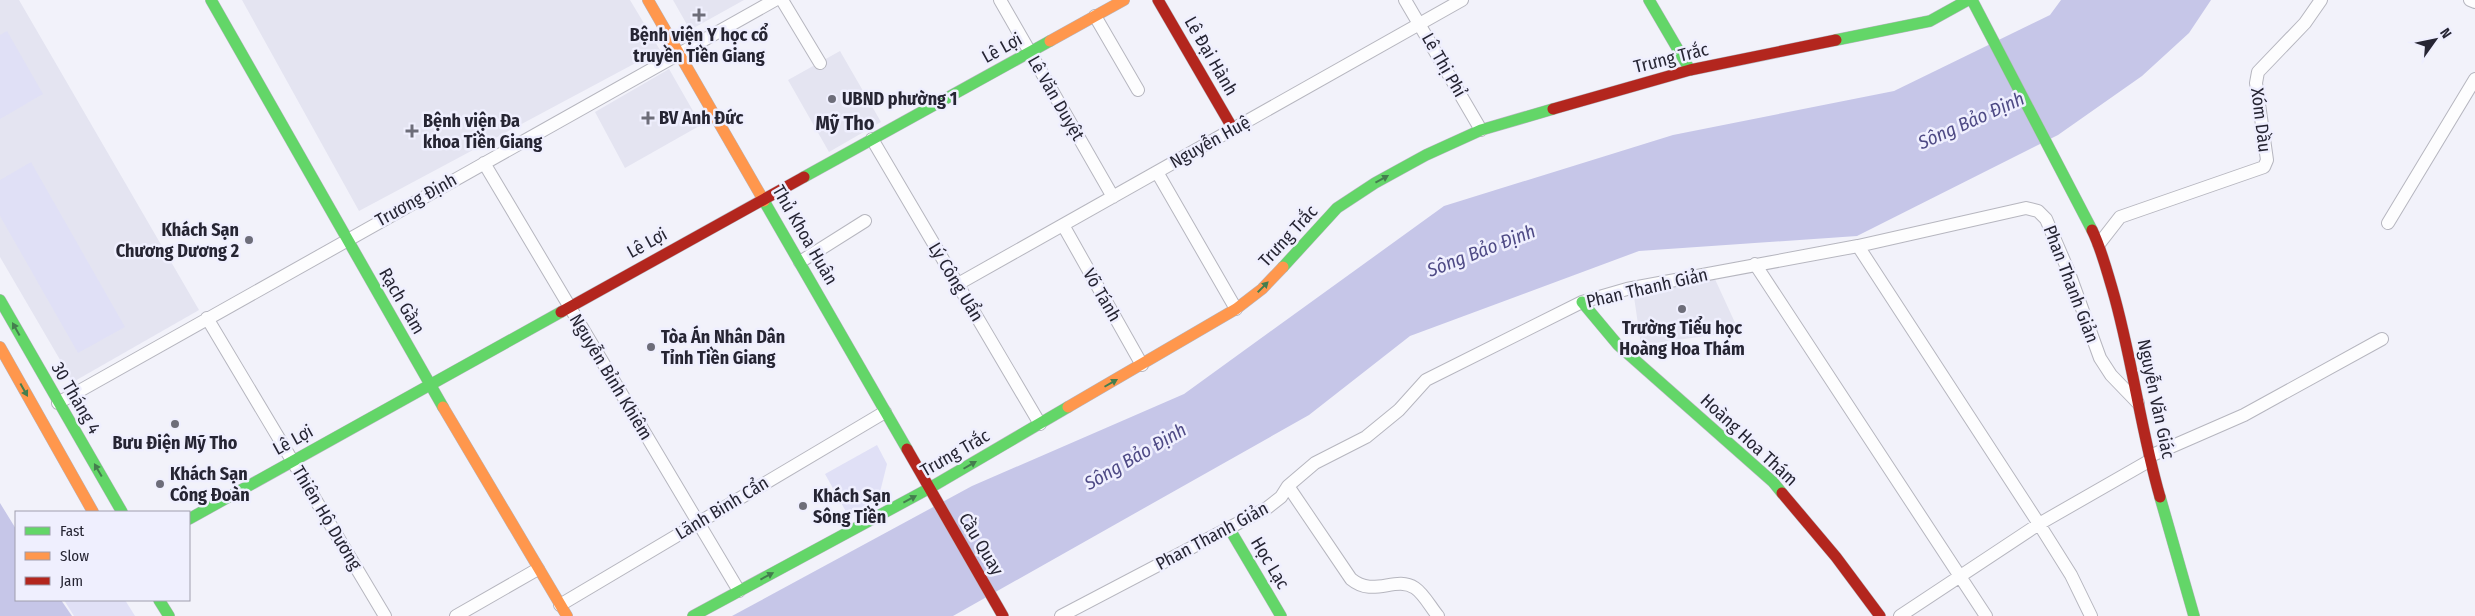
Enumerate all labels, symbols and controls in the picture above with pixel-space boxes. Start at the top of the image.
marker: Bệnh viện Y học cổ truyền Tiền Giang [692,8,706,22]
street label: Lê Đại Hành [1180,13,1242,99]
north arrow [2410,15,2460,65]
place label: Bệnh viện Y học cổ truyền Tiền Giang [630,22,769,67]
text: N [2436,25,2455,41]
street label: Lê Lợi [978,28,1026,68]
street label: Lê Thị Phỉ [1417,29,1471,101]
street label: Trưng Trắc [1631,37,1711,78]
street label: Lê Văn Duyệt [1023,52,1089,144]
water label: Sông Bảo Định [1914,87,2028,155]
street label: Xóm Dầu [2246,87,2276,153]
place label: UBND phường 1 [842,88,957,110]
marker: UBND phường 1 [826,93,838,105]
place label: BV Anh Đức [659,107,744,129]
place label: Bệnh viện Đa khoa Tiền Giang [423,110,542,153]
marker: BV Anh Đức [641,111,655,125]
district label: Mỹ Tho [815,111,875,135]
street label: Nguyễn Huệ [1166,111,1254,173]
marker: Bệnh viện Đa khoa Tiền Giang [405,124,419,138]
street label: Trương Định [371,169,461,231]
one-way arrow [1376,174,1389,183]
street label: Thủ Khoa Huân [768,181,842,289]
street label: Trưng Trắc [1253,200,1322,271]
place label: Khách Sạn Chương Dương 2 [116,219,239,262]
water label: Sông Bảo Định [1423,219,1539,282]
street label: Phan Thanh Giản [2038,222,2104,346]
street label: Lê Lợi [623,223,671,263]
marker: Khách Sạn Chương Dương 2 [243,234,255,246]
street label: Lý Công Uẩn [924,238,989,326]
street label: Phan Thanh Giản [1584,263,1710,313]
street label: Rạch Gầm [374,264,430,338]
street label: Võ Tánh [1078,265,1126,325]
one-way arrow [1257,281,1269,293]
marker: Trường Tiểu học Hoàng Hoa Thám [1676,303,1688,315]
street label: Nguyễn Bỉnh Khiêm [565,310,657,444]
place label: Trường Tiểu học Hoàng Hoa Thám [1619,315,1745,360]
one-way arrow [12,323,21,336]
place label: Tòa Án Nhân Dân Tỉnh Tiền Giang [661,325,785,369]
street label: Nguyễn Văn Giác [2133,337,2179,461]
marker: Tòa Án Nhân Dân Tỉnh Tiền Giang [645,341,657,353]
street label: 30 Tháng 4 [47,358,105,438]
one-way arrow [1104,378,1117,387]
one-way arrow [20,382,28,397]
street label: Hoàng Hoa Thám [1696,389,1802,491]
marker: Bưu Điện Mỹ Tho [169,418,181,430]
water label: Sông Bảo Định [1079,418,1190,495]
street label: Lê Lợi [269,420,317,460]
street label: Trưng Trắc [916,423,994,482]
place label: Bưu Điện Mỹ Tho [113,432,238,454]
one-way arrow [964,460,977,469]
street label: Thiên Hộ Dương [287,462,367,574]
place label: Khách Sạn Công Đoàn [170,463,250,506]
one-way arrow [93,464,102,477]
street label: Lãnh Binh Cẩn [671,471,773,544]
marker: Khách Sạn Công Đoàn [154,478,166,490]
place label: Khách Sạn Sông Tiền [813,485,891,528]
one-way arrow [903,495,917,503]
street label: Phan Thanh Giản [1152,497,1272,575]
marker: Khách Sạn Sông Tiền [797,500,809,512]
street label: Cầu Quay [954,509,1008,579]
legend [15,511,190,601]
text: Fast [60,522,84,540]
street label: Học Lạc [1246,533,1294,593]
text: Slow [60,547,89,565]
text: Jam [60,572,83,590]
one-way arrow [760,572,774,580]

